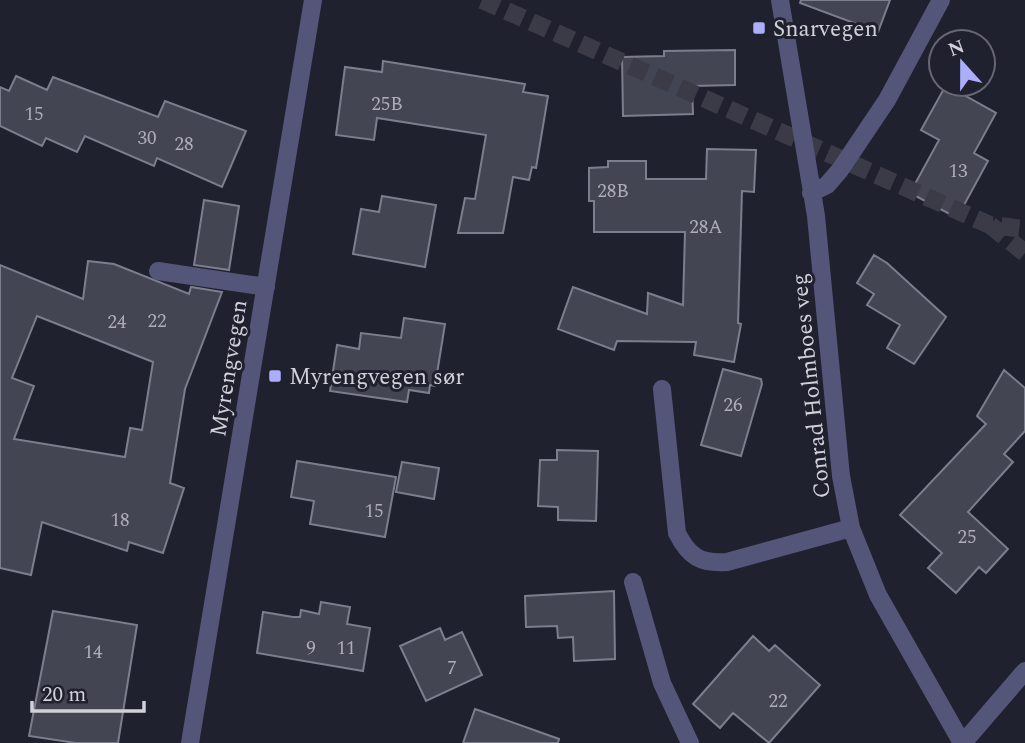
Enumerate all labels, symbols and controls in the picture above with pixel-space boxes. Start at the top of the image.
place label: Snarvegen [773,12,878,47]
marker: Snarvegen [751,20,767,36]
north arrow [927,28,997,98]
text: N [944,32,969,65]
house number: 25B [371,90,403,119]
house number: 15 [24,100,44,129]
house number: 30 [137,124,157,153]
house number: 28 [174,130,194,159]
house number: 13 [948,157,968,186]
house number: 28B [597,177,629,206]
house number: 28A [689,213,723,242]
street label: Conrad Holmboes veg [782,272,841,500]
street label: Myrengvegen [201,297,258,439]
house number: 22 [147,307,167,336]
house number: 24 [107,308,127,337]
place label: Myrengvegen sør [289,360,464,395]
marker: Myrengvegen sør [267,368,283,384]
house number: 26 [723,391,743,420]
house number: 15 [364,497,384,526]
house number: 18 [110,506,130,535]
house number: 25 [957,523,977,552]
house number: 9 [306,634,316,663]
house number: 11 [336,634,356,663]
house number: 14 [83,638,103,667]
house number: 7 [447,654,457,683]
scale bar [32,670,144,714]
text: 20 m [42,679,86,711]
house number: 22 [768,687,788,716]

